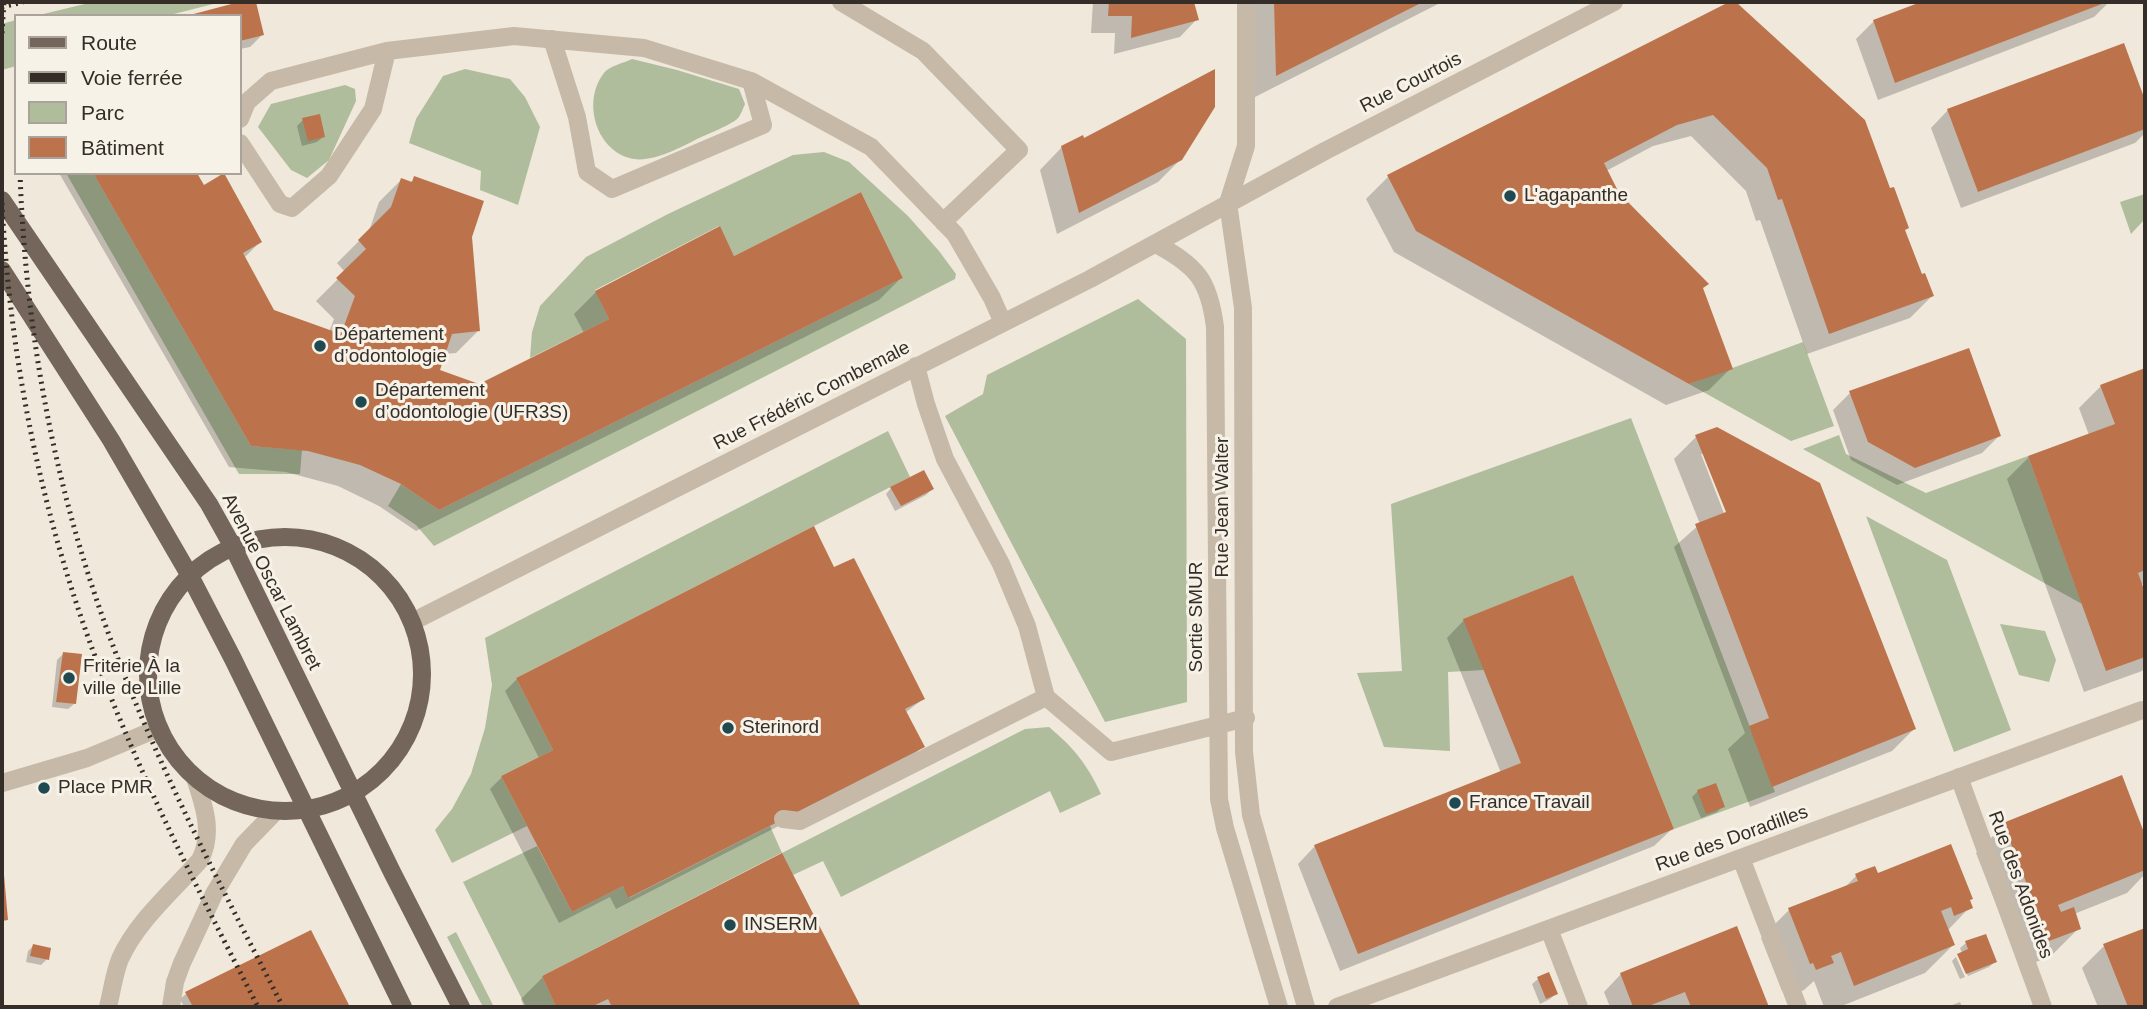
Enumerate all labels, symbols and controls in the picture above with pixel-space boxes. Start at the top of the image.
legend [14,14,242,175]
text: Route [81,31,137,54]
street label: Rue Courtois [1356,48,1466,118]
text: Voie ferrée [81,66,183,89]
text: Parc [81,101,124,124]
text: Bâtiment [81,136,164,159]
place label: L'agapanthe [1524,185,1628,207]
marker: L'agapanthe [1502,188,1518,204]
place label: Département d’odontologie [334,324,447,368]
street label: Rue Frédéric Combemale [710,336,914,456]
marker: Département d’odontologie [312,338,328,354]
place label: Département d’odontologie (UFR3S) [375,380,568,424]
marker: Département d’odontologie (UFR3S) [353,394,369,410]
street label: Rue Jean Walter [1212,437,1234,577]
street label: Avenue Oscar Lambret [217,490,325,674]
street label: Sortie SMUR [1186,562,1208,672]
place label: Friterie À la ville de Lille [83,656,181,700]
marker: Friterie À la ville de Lille [61,670,77,686]
place label: Sterinord [742,717,819,739]
marker: Sterinord [720,720,736,736]
place label: Place PMR [58,777,153,799]
marker: Place PMR [36,780,52,796]
place label: France Travail [1469,792,1590,814]
marker: France Travail [1447,795,1463,811]
street label: Rue des Doradilles [1653,801,1811,877]
street label: Rue des Adonides [1983,808,2057,962]
place label: INSERM [744,914,818,936]
marker: INSERM [722,917,738,933]

